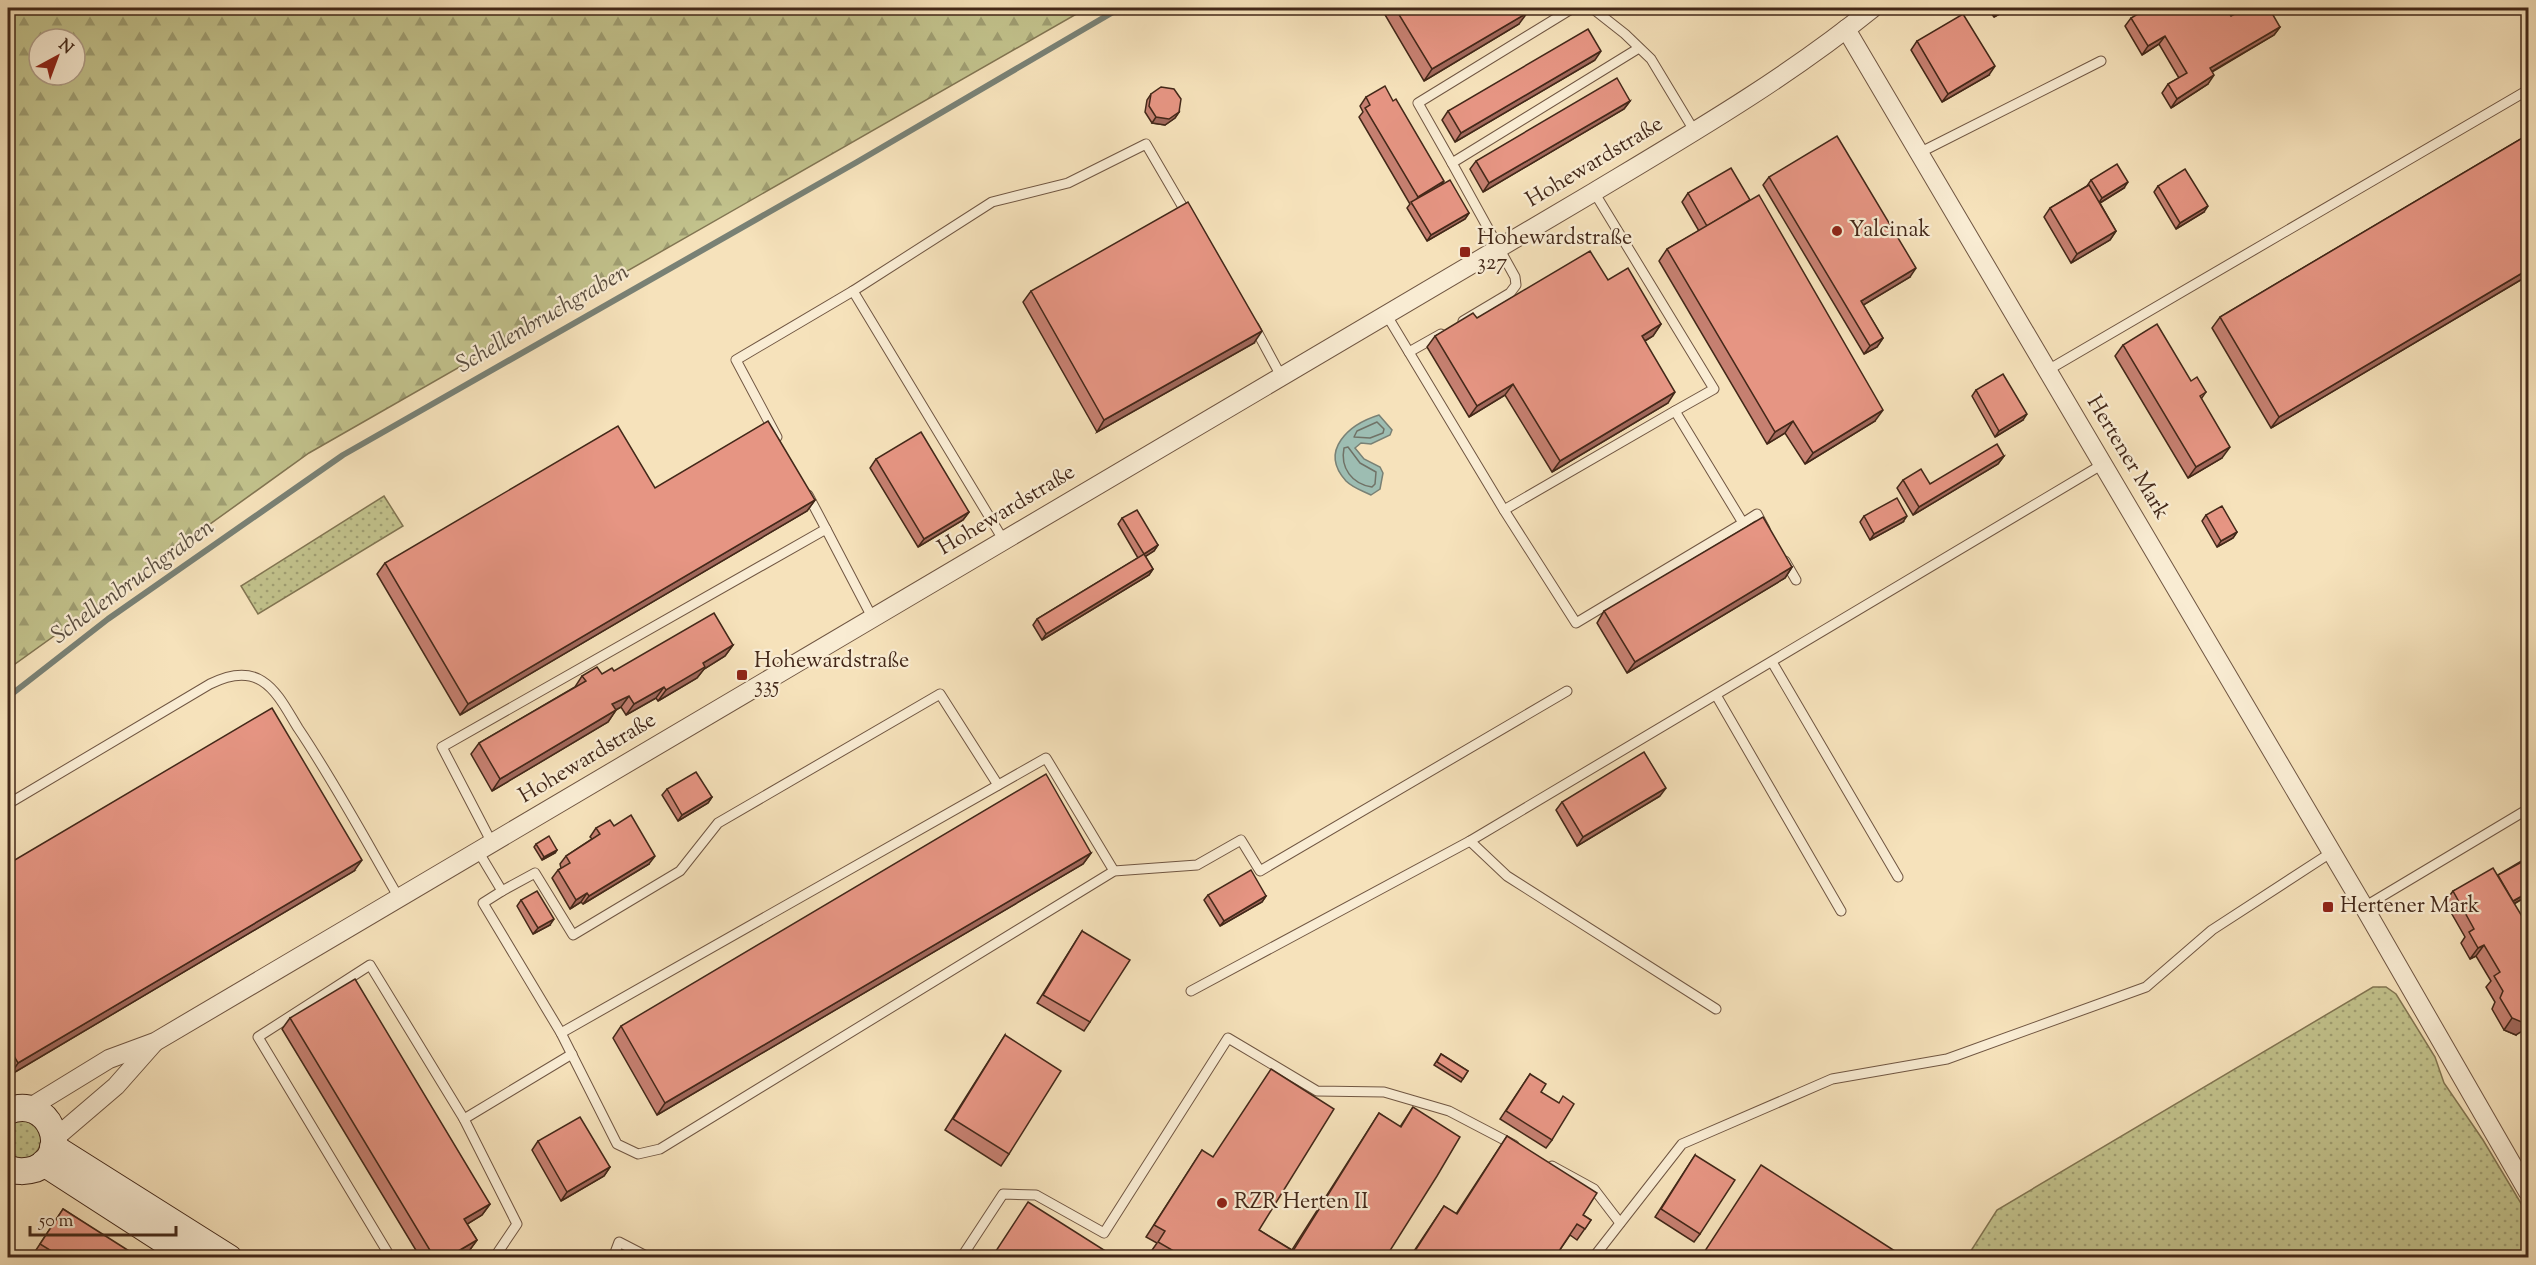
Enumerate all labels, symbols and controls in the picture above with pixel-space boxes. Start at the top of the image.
north arrow [27,27,87,87]
text: N [53,35,78,61]
street label: Hohewardstraße [1520,109,1670,217]
place label: Yalcinak [1849,215,1931,247]
place label: Hohewardstraße 327 [1477,223,1632,280]
marker: Yalcinak [1830,224,1844,238]
marker: Hohewardstraße 327 [1458,245,1472,259]
water label: Schellenbruchgraben [450,256,636,382]
street label: Hertener Mark [2077,390,2177,526]
street label: Hohewardstraße [932,457,1082,565]
water label: Schellenbruchgraben [44,511,222,653]
place label: Hohewardstraße 335 [754,646,909,703]
marker: Hohewardstraße 335 [735,668,749,682]
street label: Hohewardstraße [513,705,663,813]
place label: Hertener Mark [2340,891,2480,923]
marker: Hertener Mark [2321,900,2335,914]
place label: RZR Herten II [1234,1187,1368,1219]
marker: RZR Herten II [1215,1196,1229,1210]
scale bar [30,1199,176,1237]
text: 50 m [38,1209,74,1235]

